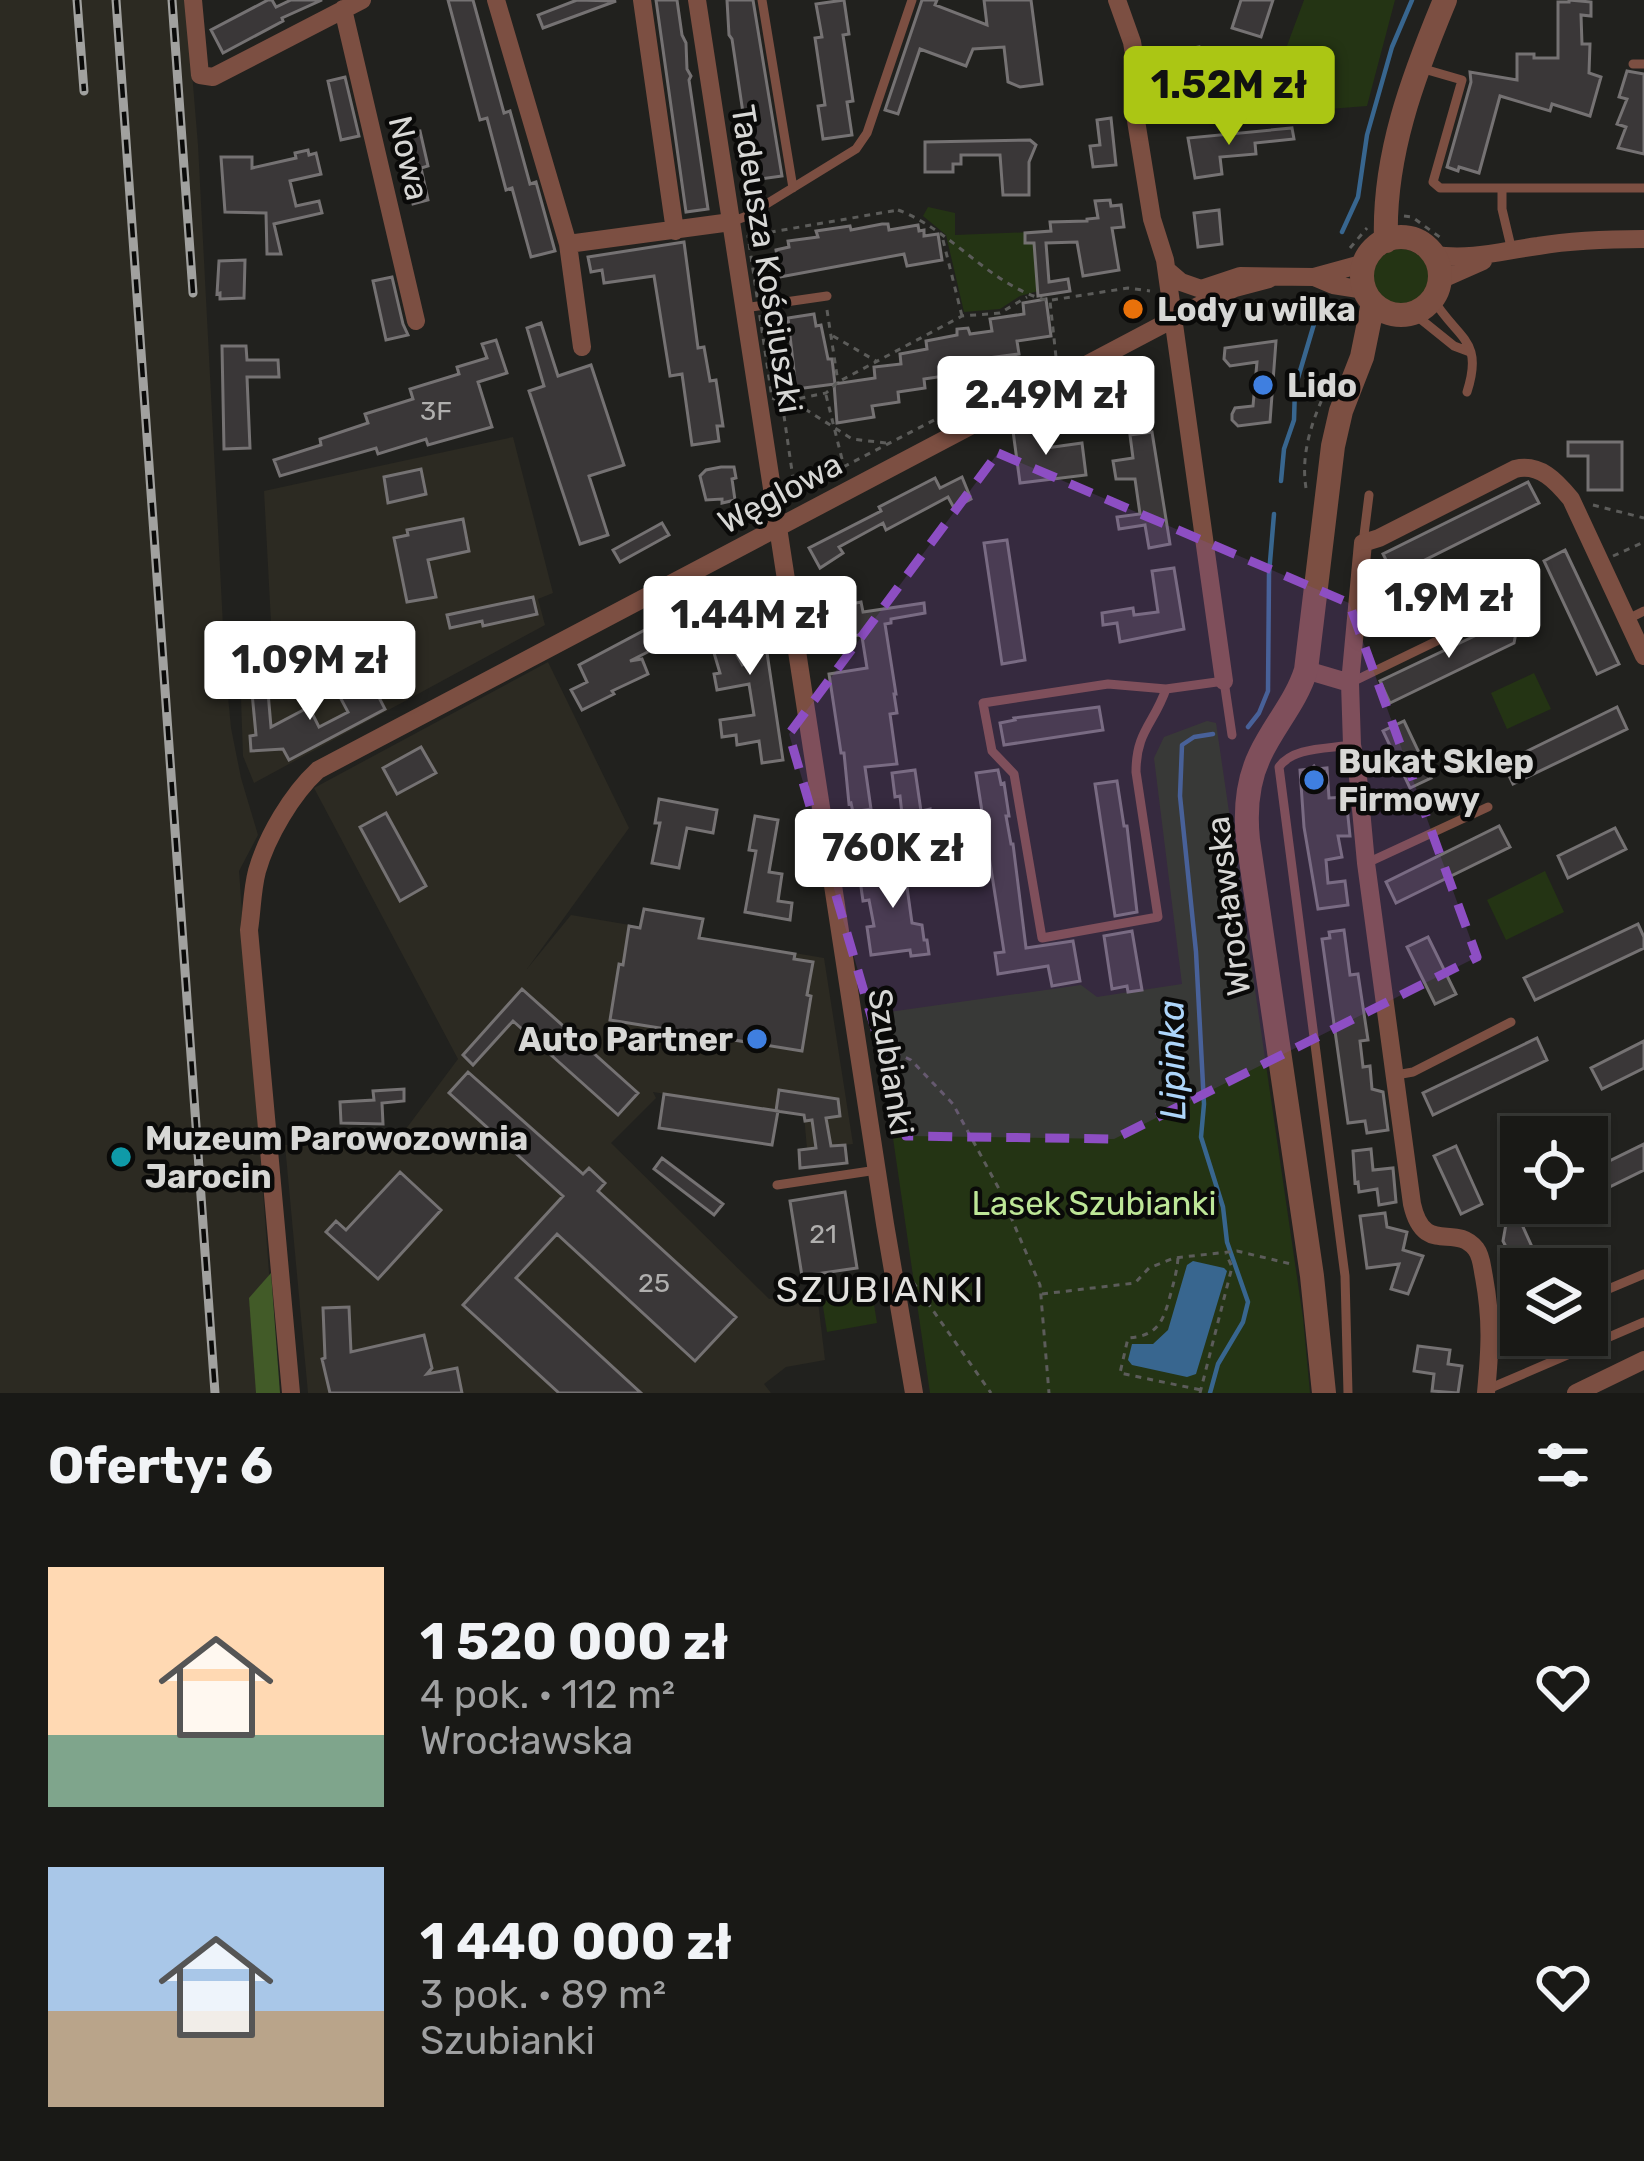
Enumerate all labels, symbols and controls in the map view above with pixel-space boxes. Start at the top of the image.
pin: 1.52M zł [1105,46,1353,148]
text: 1.52M zł [1151,62,1307,108]
street label: Tadeusza Kościuszki [723,102,811,416]
street label: Nowa [380,112,438,204]
place label: Lody u wilka [1157,290,1356,329]
marker: Lody u wilka [1120,296,1146,322]
pin: 2.49M zł [922,356,1170,458]
place label: Lido [1287,366,1357,405]
text: 2.49M zł [964,372,1128,418]
marker: Lido [1250,372,1276,398]
house number: 3F [420,395,452,427]
street label: Węglowa [711,444,849,542]
pin: 1.9M zł [1338,559,1560,661]
text: 1.9M zł [1384,575,1514,621]
pin: 1.44M zł [626,576,874,678]
text: 1.44M zł [671,592,830,638]
pin: 1.09M zł [186,621,434,723]
text: 1.09M zł [231,637,389,683]
place label: Bukat Sklep Firmowy [1338,742,1534,819]
marker: Bukat Sklep Firmowy [1301,767,1327,793]
pin: 760K zł [782,809,1004,911]
street label: Wrocławska [1198,814,1258,998]
text: 760K zł [822,825,964,871]
street label: Szubianki [860,986,922,1138]
water label: Lipinka [1149,999,1195,1121]
place label: Auto Partner [518,1020,733,1059]
marker: Auto Partner [744,1026,770,1052]
map controls [1500,1116,1608,1356]
button: locate [1500,1116,1608,1224]
place label: Muzeum Parowozownia Jarocin [145,1119,528,1196]
marker: Muzeum Parowozownia Jarocin [108,1144,134,1170]
park label: Lasek Szubianki [972,1184,1216,1223]
house number: 21 [809,1218,837,1250]
button: layers [1500,1248,1608,1356]
house number: 25 [638,1267,670,1299]
district label: SZUBIANKI [776,1268,986,1311]
icon: filters [1530,1432,1596,1498]
text: Oferty: 6 [48,1435,273,1496]
text: 1 520 000 zł [420,1611,728,1672]
icon: home [144,1615,288,1759]
icon: heart [1530,1654,1596,1720]
text: 4 pok. · 112 m² [420,1672,675,1718]
text: Wrocławska [420,1718,633,1764]
text: 1 440 000 zł [420,1911,732,1972]
icon: home [144,1915,288,2059]
icon: heart [1530,1954,1596,2020]
text: 3 pok. · 89 m² [420,1972,666,2018]
text: Szubianki [420,2018,595,2064]

